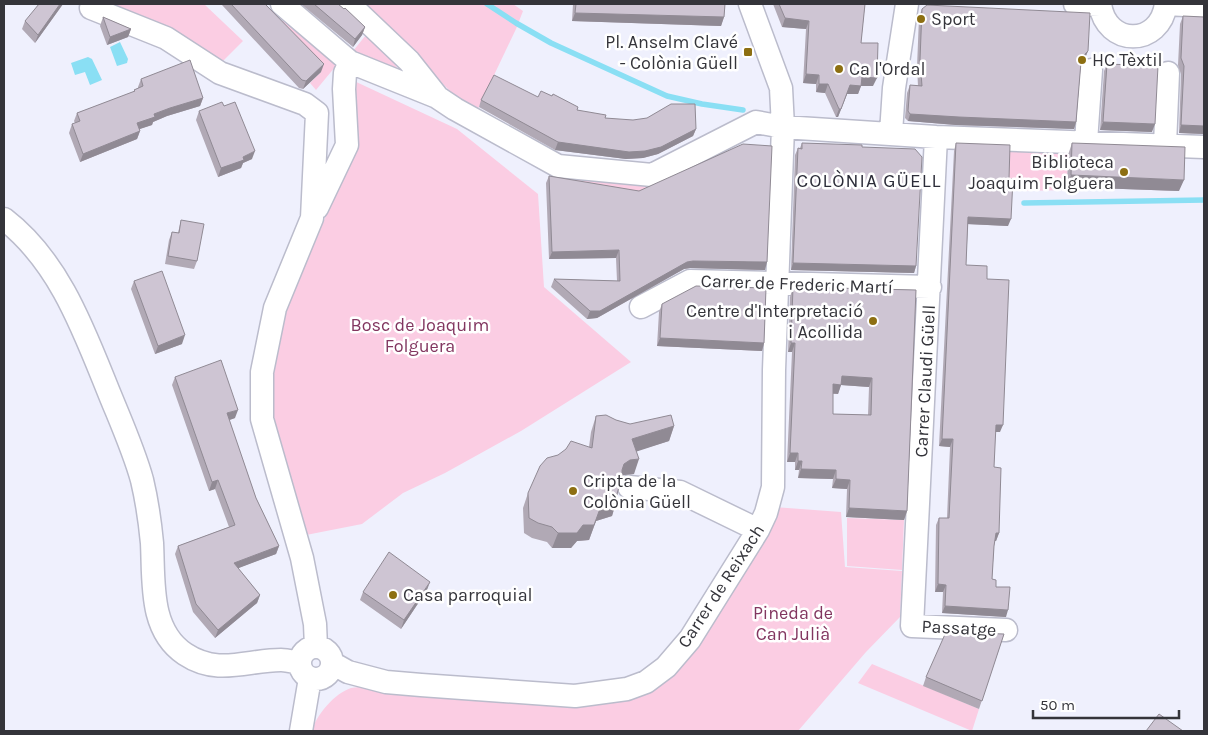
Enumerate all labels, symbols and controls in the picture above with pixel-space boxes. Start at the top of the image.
place label: Sport [931,8,976,30]
marker: Sport [915,13,927,25]
place label: Pl. Anselm Clavé - Colònia Güell [605,31,738,74]
marker: Pl. Anselm Clavé - Colònia Güell [742,46,754,58]
place label: HC Tèxtil [1092,49,1163,71]
marker: HC Tèxtil [1076,54,1088,66]
place label: Ca l'Ordal [849,58,925,80]
marker: Ca l'Ordal [833,63,845,75]
place label: Biblioteca Joaquim Folguera [969,151,1114,194]
marker: Biblioteca Joaquim Folguera [1118,166,1130,178]
district label: COLÒNIA GÜELL [797,169,941,192]
street label: Carrer de Frederic Martí [700,270,894,298]
place label: Centre d'Interpretació i Acollida [686,300,863,343]
street label: Carrer Claudi Güell [910,304,940,458]
park label: Bosc de Joaquim Folguera [351,314,489,357]
marker: Centre d'Interpretació i Acollida [867,315,879,327]
place label: Cripta de la Colònia Güell [583,470,691,513]
marker: Cripta de la Colònia Güell [567,485,579,497]
street label: Carrer de Reixach [673,520,769,652]
place label: Casa parroquial [403,584,533,606]
marker: Casa parroquial [387,589,399,601]
park label: Pineda de Can Julià [753,602,833,645]
street label: Passatge [921,615,997,641]
scale bar [1033,688,1179,720]
text: 50 m [1040,696,1075,714]

